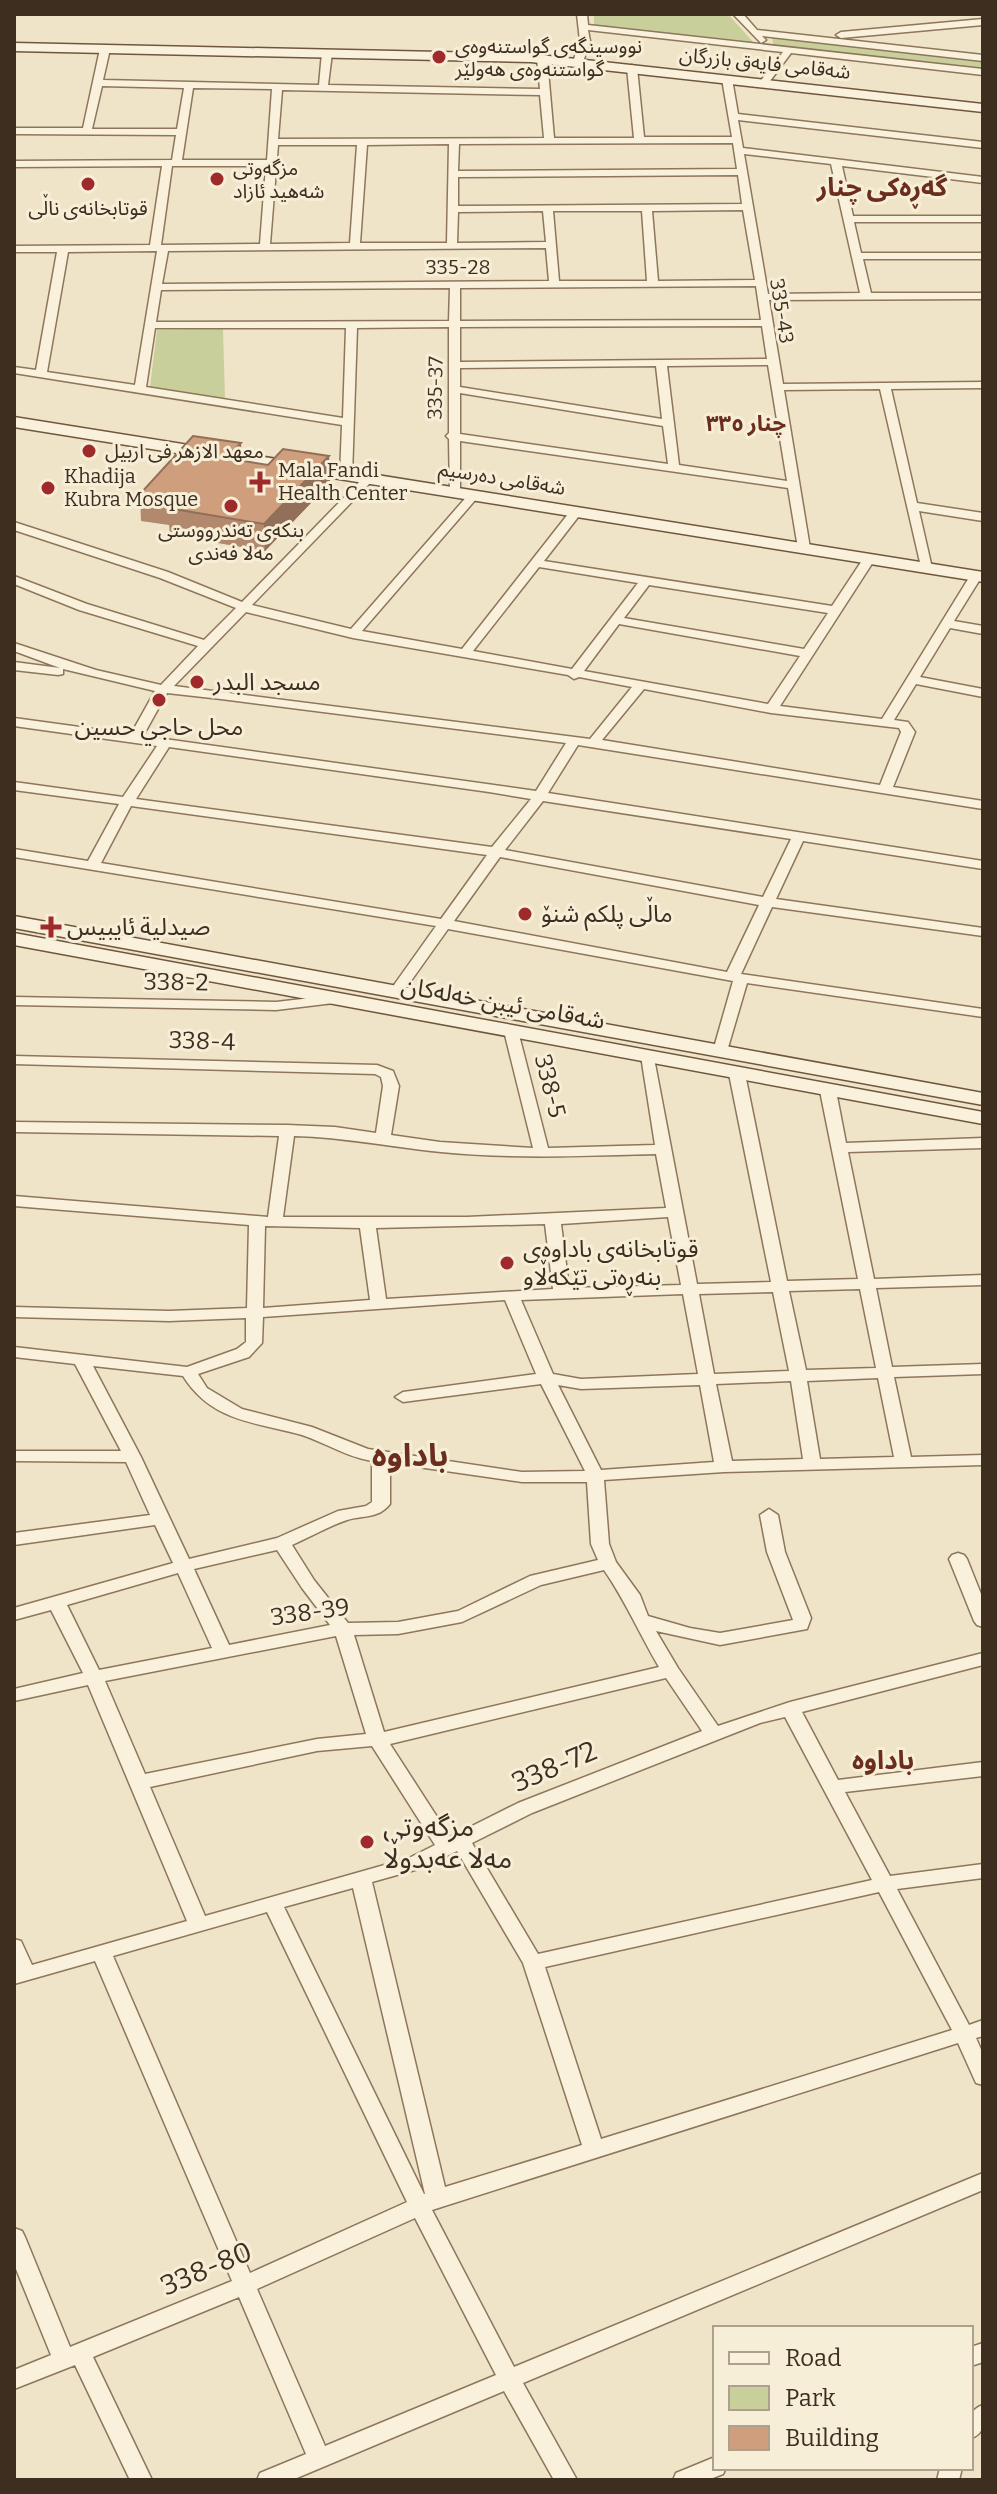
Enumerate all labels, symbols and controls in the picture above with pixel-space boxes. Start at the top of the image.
place label: نووسینگەی گواستنەوەی گواستنەوەی هەولێر [454,34,642,81]
street label: شەقامی فایەق بازرگان [678,42,852,84]
marker: نووسینگەی گواستنەوەی گواستنەوەی هەولێر [430,48,448,66]
place label: مزگەوتی شەهید ئازاد [233,156,324,203]
marker: مزگەوتی شەهید ئازاد [208,170,226,188]
district label: گەڕەکی چنار [816,172,949,209]
marker: قوتابخانەی ناڵی [79,175,97,193]
place label: قوتابخانەی ناڵی [28,193,148,220]
street label: 335-28 [426,255,490,279]
street label: 335-43 [765,277,799,345]
street label: 335-37 [422,356,448,420]
district label: چنار ٣٣٥ [706,410,786,438]
place label: معهد الازهر فی اربیل [105,439,264,463]
marker: معهد الازهر فی اربیل [80,442,98,460]
street label: شەقامی دەرسیم [436,456,567,503]
place label: Mala Fandi Health Center [278,458,408,505]
place label: Khadija Kubra Mosque [64,464,198,511]
marker: Mala Fandi Health Center [249,471,271,493]
marker: Khadija Kubra Mosque [39,479,57,497]
marker: بنکەی تەندرووستی مەلا فەندی [222,497,240,515]
place label: بنکەی تەندرووستی مەلا فەندی [158,518,304,565]
place label: مسجد البدر [212,668,321,696]
marker: مسجد البدر [188,673,206,691]
marker: محل حاجي حسین [150,691,168,709]
place label: محل حاجي حسین [75,713,243,746]
place label: ماڵی پلکم شنۆ [541,896,673,931]
marker: ماڵی پلکم شنۆ [516,905,534,923]
place label: صيدلية ئايبيس [67,913,210,941]
marker: صيدلية ئايبيس [42,918,60,936]
street label: 338-2 [143,967,209,997]
street label: شەقامی ئیبن خەلەکان [399,971,607,1035]
street label: 338-4 [168,1026,236,1056]
street label: 338-5 [529,1051,571,1121]
place label: قوتابخانەی باداوەی بنەڕەتی تێکەڵاو [523,1235,698,1297]
marker: قوتابخانەی باداوەی بنەڕەتی تێکەڵاو [498,1254,516,1272]
district label: باداوە [372,1436,448,1474]
street label: 338-39 [269,1593,351,1631]
street label: 338-72 [507,1734,601,1799]
district label: باداوە [852,1745,914,1776]
place label: مزگەوتی مەلا عەبدوڵا [383,1810,512,1875]
marker: مزگەوتی مەلا عەبدوڵا [358,1833,376,1851]
street label: 338-80 [156,2235,257,2302]
legend [713,2326,973,2470]
text: Road [785,2344,841,2372]
text: Park [785,2384,836,2412]
text: Building [785,2424,879,2452]

